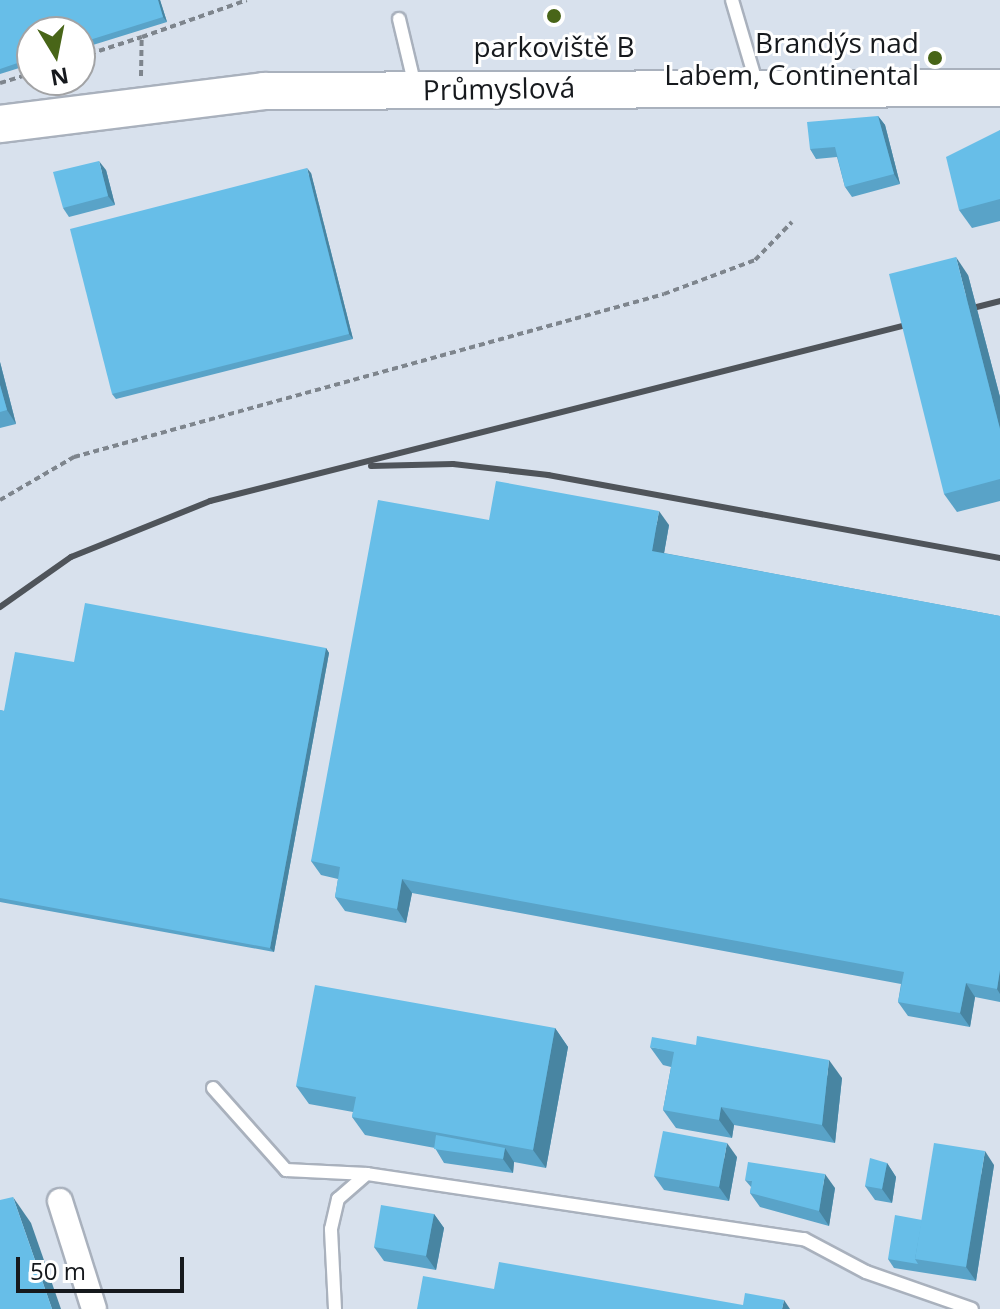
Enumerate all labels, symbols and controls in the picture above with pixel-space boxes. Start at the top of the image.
marker: parkoviště B [545,7,563,25]
north arrow [16,16,96,96]
place label: Brandýs nad Labem, Continental [664,25,919,91]
place label: parkoviště B [473,29,635,63]
marker: Brandýs nad Labem, Continental [926,49,944,67]
text: N [48,61,71,94]
street label: Průmyslová [423,70,575,106]
scale bar [20,1241,188,1291]
text: 50 m [30,1254,86,1287]

